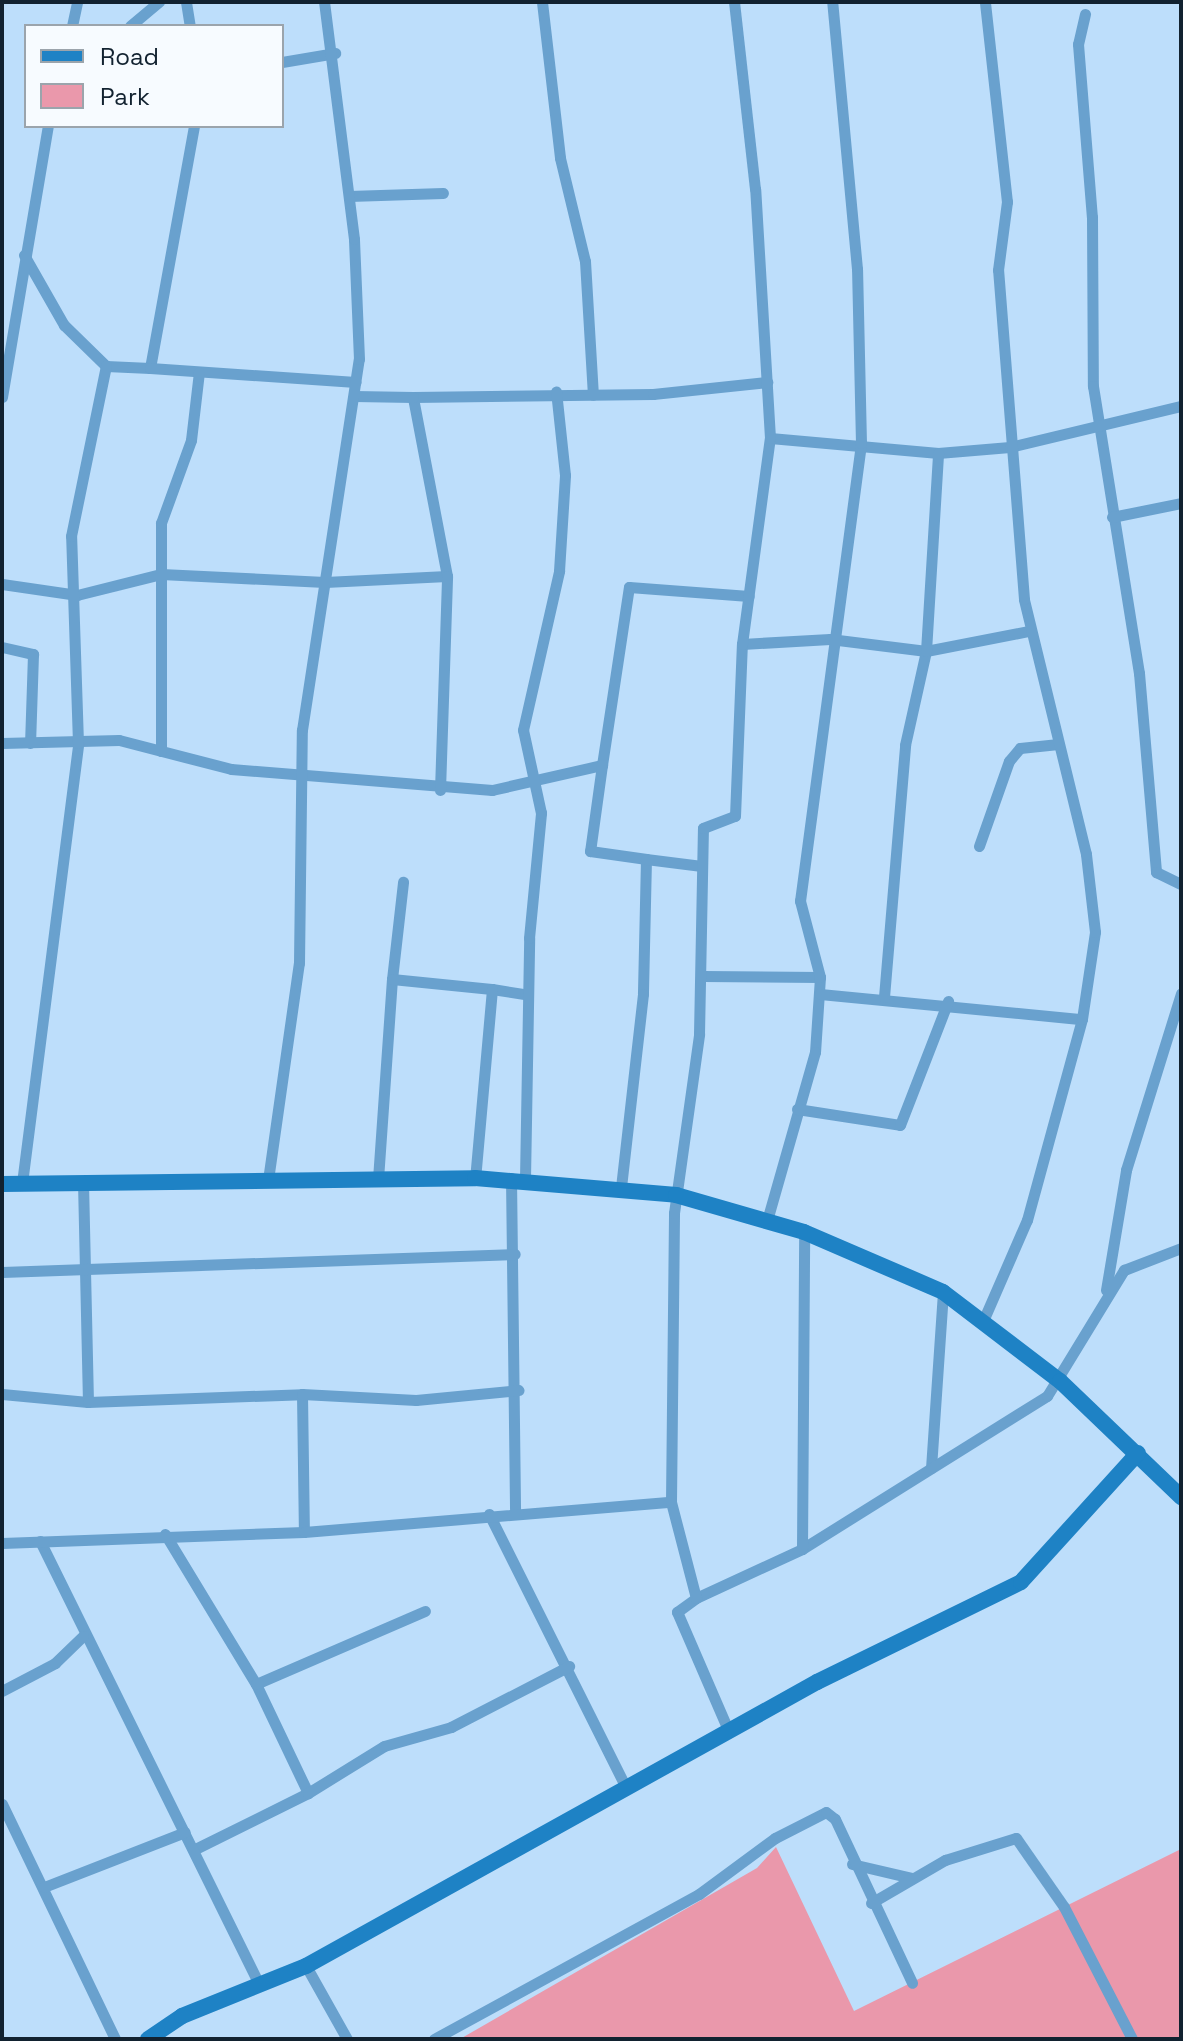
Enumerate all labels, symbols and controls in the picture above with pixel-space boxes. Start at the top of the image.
legend [24,24,284,128]
text: Road [100,41,159,72]
text: Park [100,81,150,112]

